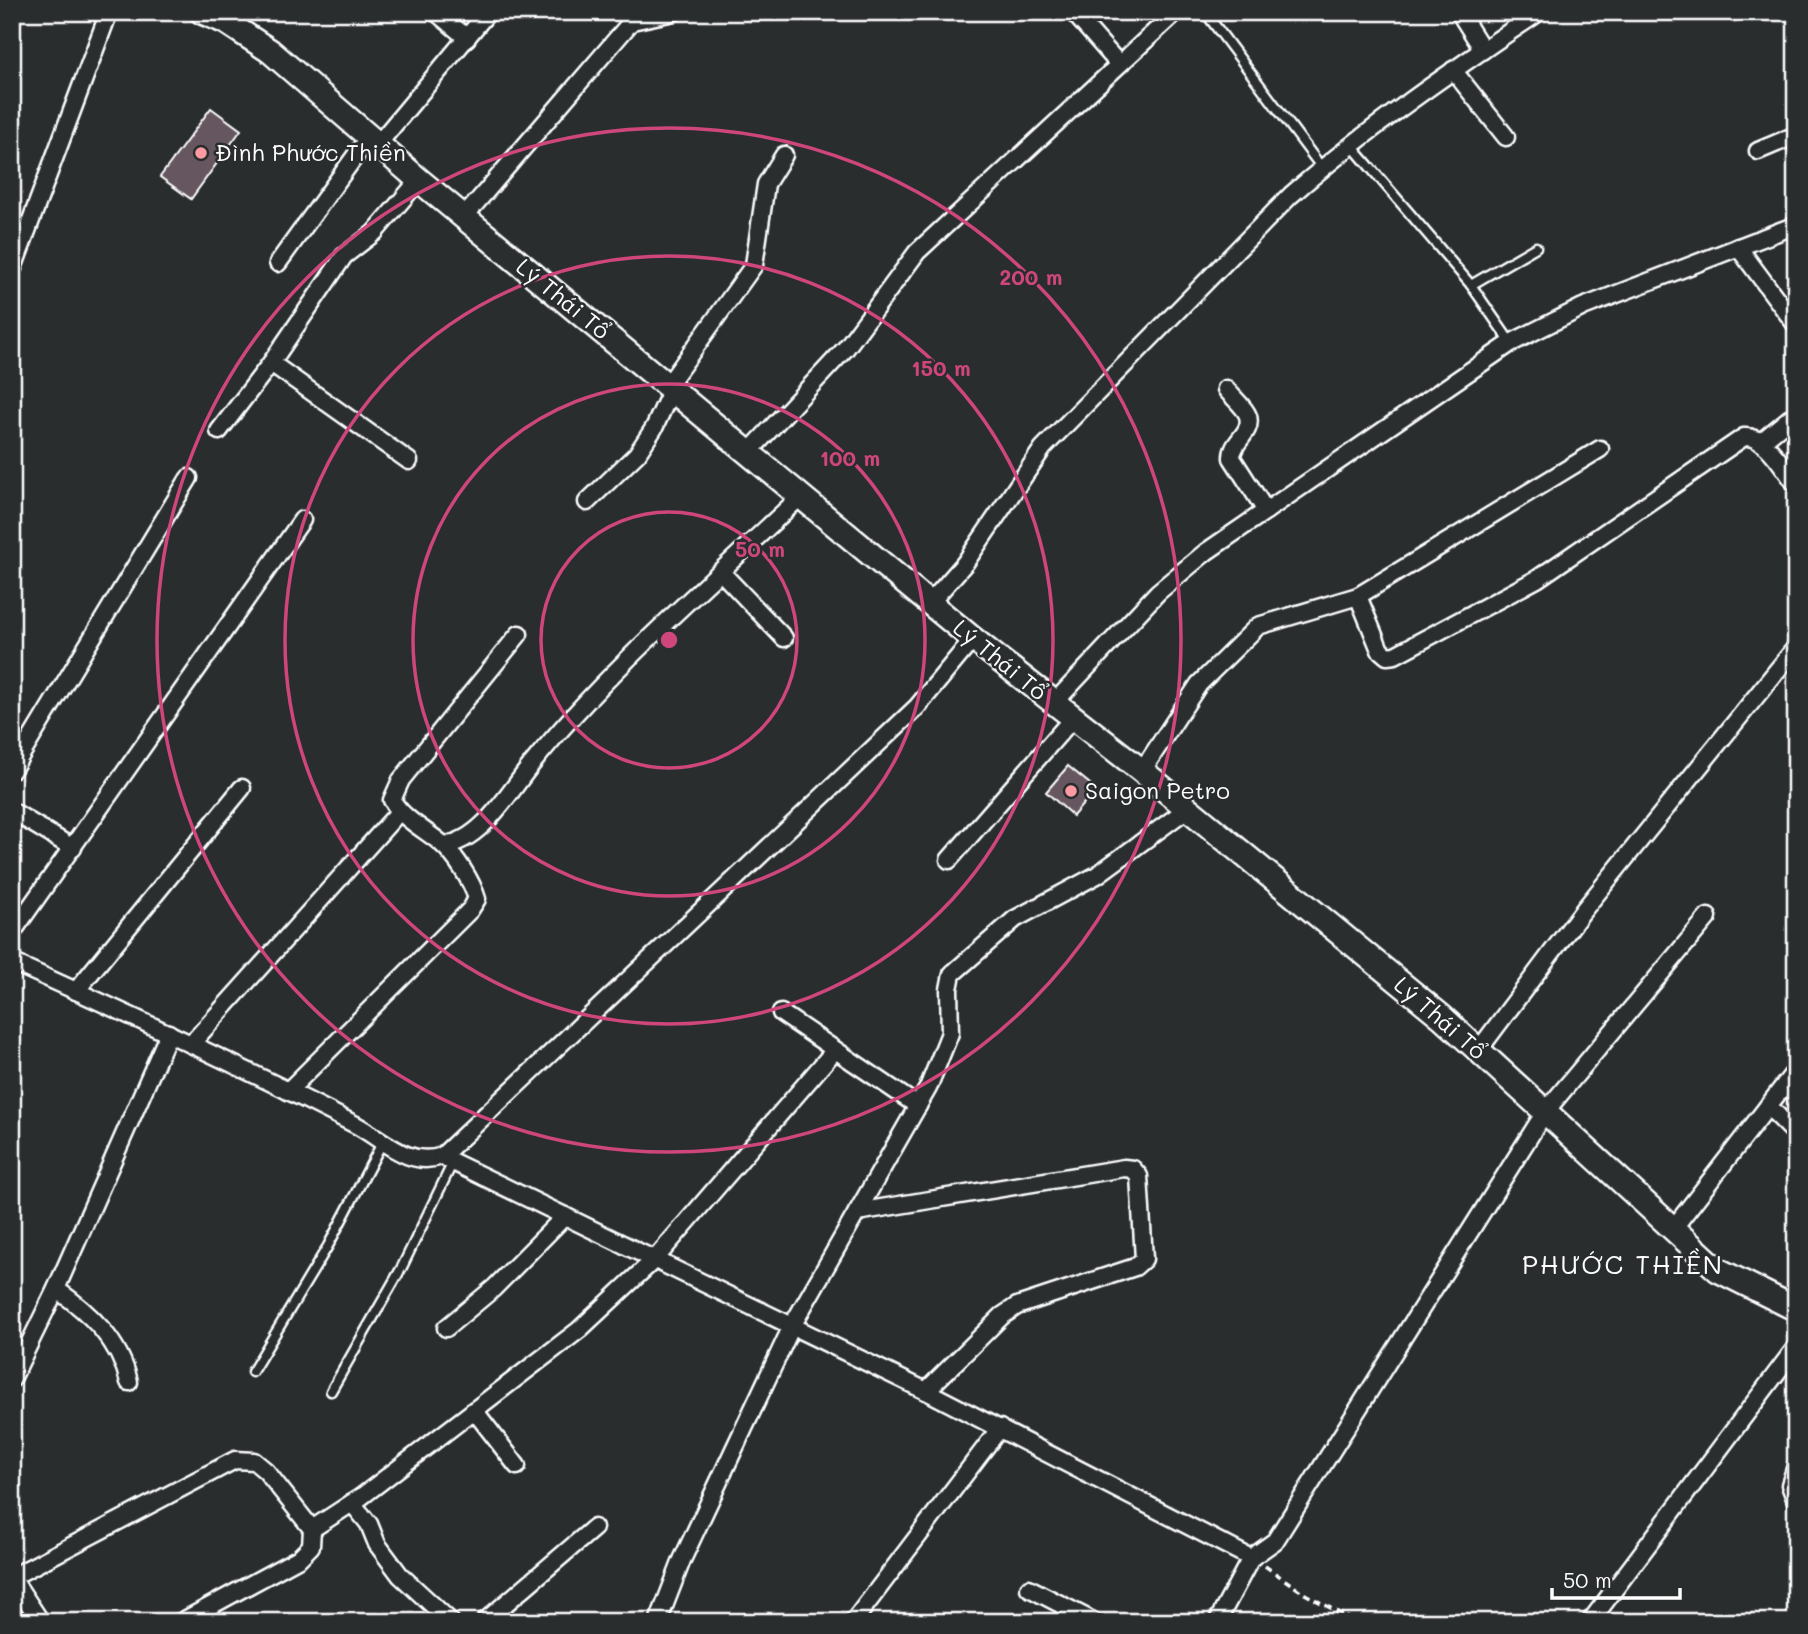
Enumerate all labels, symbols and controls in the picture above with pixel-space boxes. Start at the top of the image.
place label: Đình Phước Thiền [215,137,406,167]
marker: Đình Phước Thiền [193,145,209,161]
street label: Lý Thái Tổ [510,251,617,345]
text: 200 m [1000,263,1062,290]
text: 150 m [911,354,971,381]
text: 100 m [820,444,880,471]
text: 50 m [735,535,785,562]
street label: Lý Thái Tổ [947,612,1054,706]
centre of rings [657,628,681,652]
place label: Saigon Petro [1085,775,1230,805]
marker: Saigon Petro [1063,783,1079,799]
street label: Lý Thái Tổ [1388,969,1493,1065]
district label: PHƯỚC THIỀN [1522,1247,1724,1281]
scale bar [1552,1557,1680,1601]
text: 50 m [1563,1566,1612,1593]

